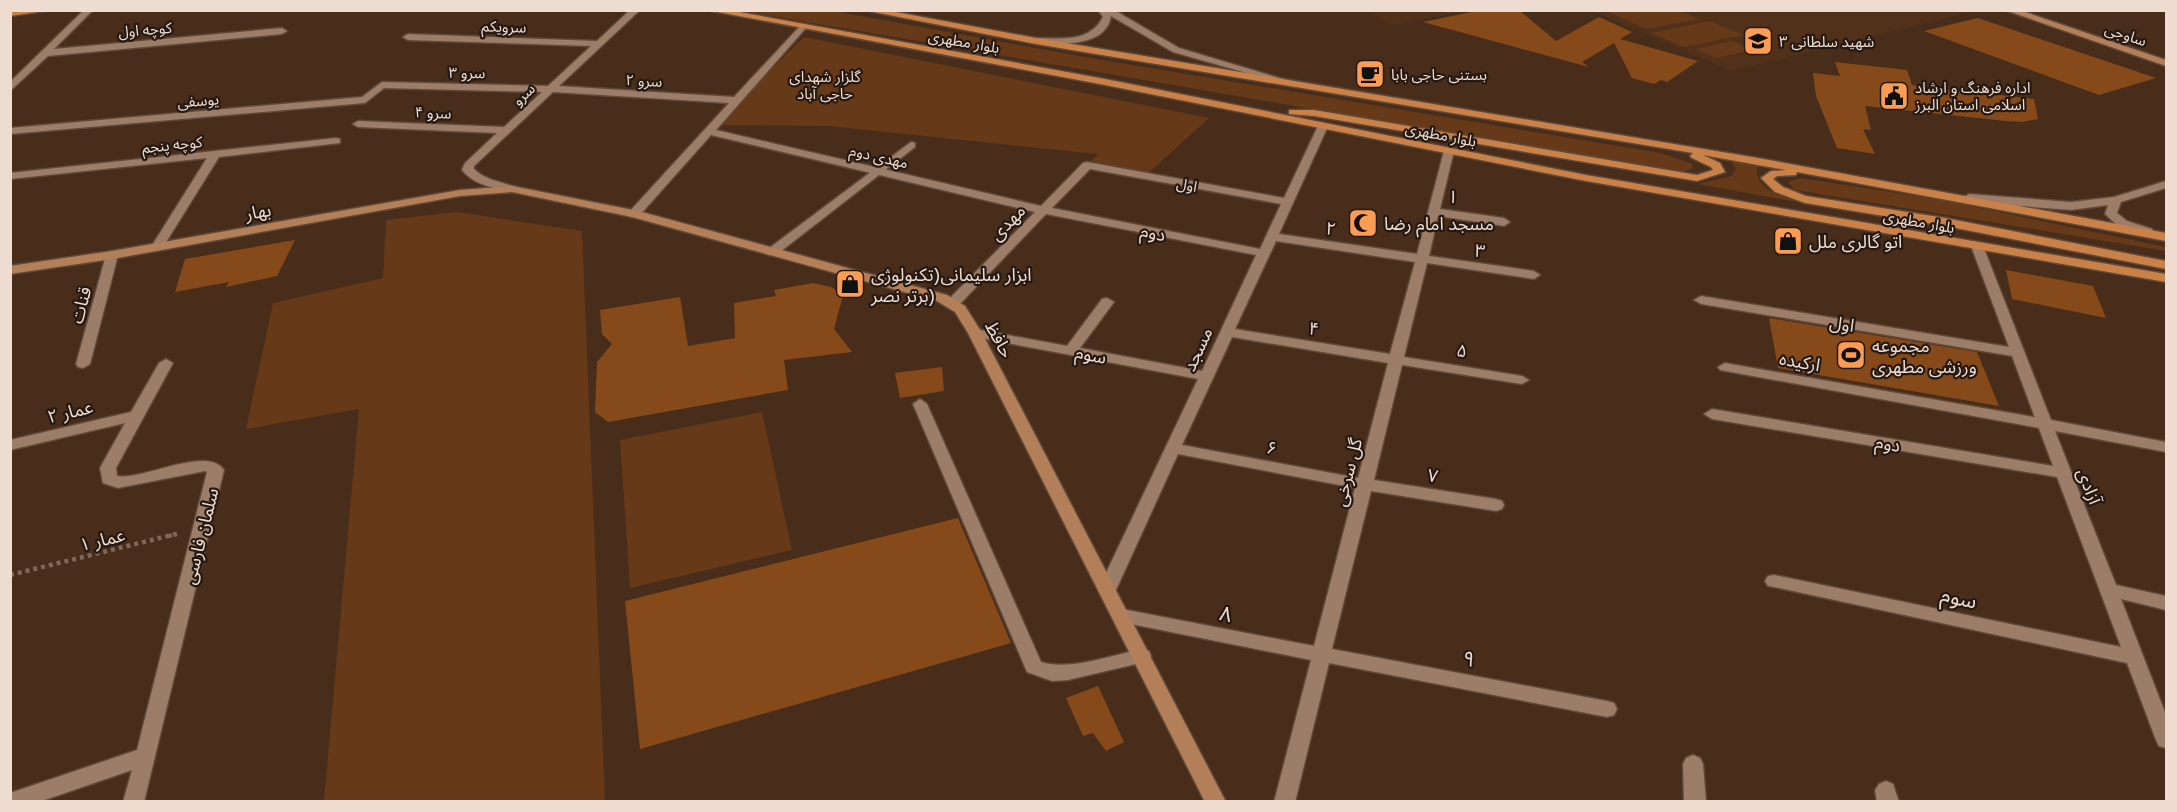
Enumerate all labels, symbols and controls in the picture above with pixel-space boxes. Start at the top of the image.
street label: سرویکم [481,16,527,39]
street label: کوچه اول [117,18,174,42]
street label: ساوجی [2103,19,2149,50]
school or university icon: شهید سلطانی ۳ [1742,25,1774,57]
street label: بلوار مطهری [927,26,1001,57]
place label: شهید سلطانی ۳ [1779,32,1875,51]
cafe icon: بستنی حاجی بابا [1354,58,1386,90]
street label: سرو ۳ [448,63,486,82]
place label: بستنی حاجی بابا [1391,65,1487,84]
park label: گلزار شهدای حاجی آباد [789,67,862,103]
street label: سرو ۲ [625,70,663,91]
place label: اداره فرهنگ و ارشاد اسلامی استان البرز [1914,78,2031,114]
street label: سرو [508,79,539,110]
public building icon: اداره فرهنگ و ارشاد اسلامی استان البرز [1878,80,1910,112]
street label: یوسفی [176,89,220,112]
street label: سرو ۴ [414,102,452,123]
street label: بلوار مطهری [1404,118,1478,151]
street label: کوچه پنجم [141,132,204,159]
street label: مهدی دوم [847,141,910,174]
street label: اول [1175,173,1199,196]
street label: ۱ [1446,184,1460,208]
street label: بهار [242,198,273,225]
street label: مهدی [985,199,1030,245]
street label: بلوار مطهری [1882,206,1956,237]
mosque icon: مسجد امام رضا [1347,207,1379,239]
place label: مسجد امام رضا [1384,212,1494,238]
street label: ۲ [1324,216,1338,240]
street label: دوم [1138,219,1168,249]
shop icon: اتو گالری ملل [1772,225,1804,257]
place label: اتو گالری ملل [1809,230,1902,253]
street label: ۳ [1473,238,1487,262]
place label: ابزار سلیمانی(تکنولوژی برتر نصر) [870,263,1032,307]
shop icon: ابزار سلیمانی(تکنولوژی برتر نصر) [834,268,866,300]
street label: قنات [65,284,95,326]
street label: اول [1828,310,1856,337]
street label: ۴ [1307,316,1321,340]
street label: حافظ [981,317,1019,361]
street label: مسجد [1177,324,1217,374]
place label: مجموعه ورزشی مطهری [1872,334,1977,378]
street label: ۵ [1455,338,1469,362]
sports icon: مجموعه ورزشی مطهری [1835,339,1867,371]
street label: سوم [1073,340,1108,372]
street label: ارکیده [1778,347,1822,376]
street label: عمار ۲ [45,395,95,428]
street label: دوم [1873,430,1902,460]
street label: ۶ [1265,435,1279,459]
street label: گل سرخی [1328,435,1367,509]
street label: ۷ [1426,463,1440,487]
street label: آزادی [2072,465,2107,508]
street label: سلمان فارسی [177,485,224,587]
street label: عمار ۱ [77,523,127,556]
street label: سوم [1938,580,1980,617]
street label: ۸ [1218,599,1234,627]
street label: ۹ [1461,644,1477,672]

